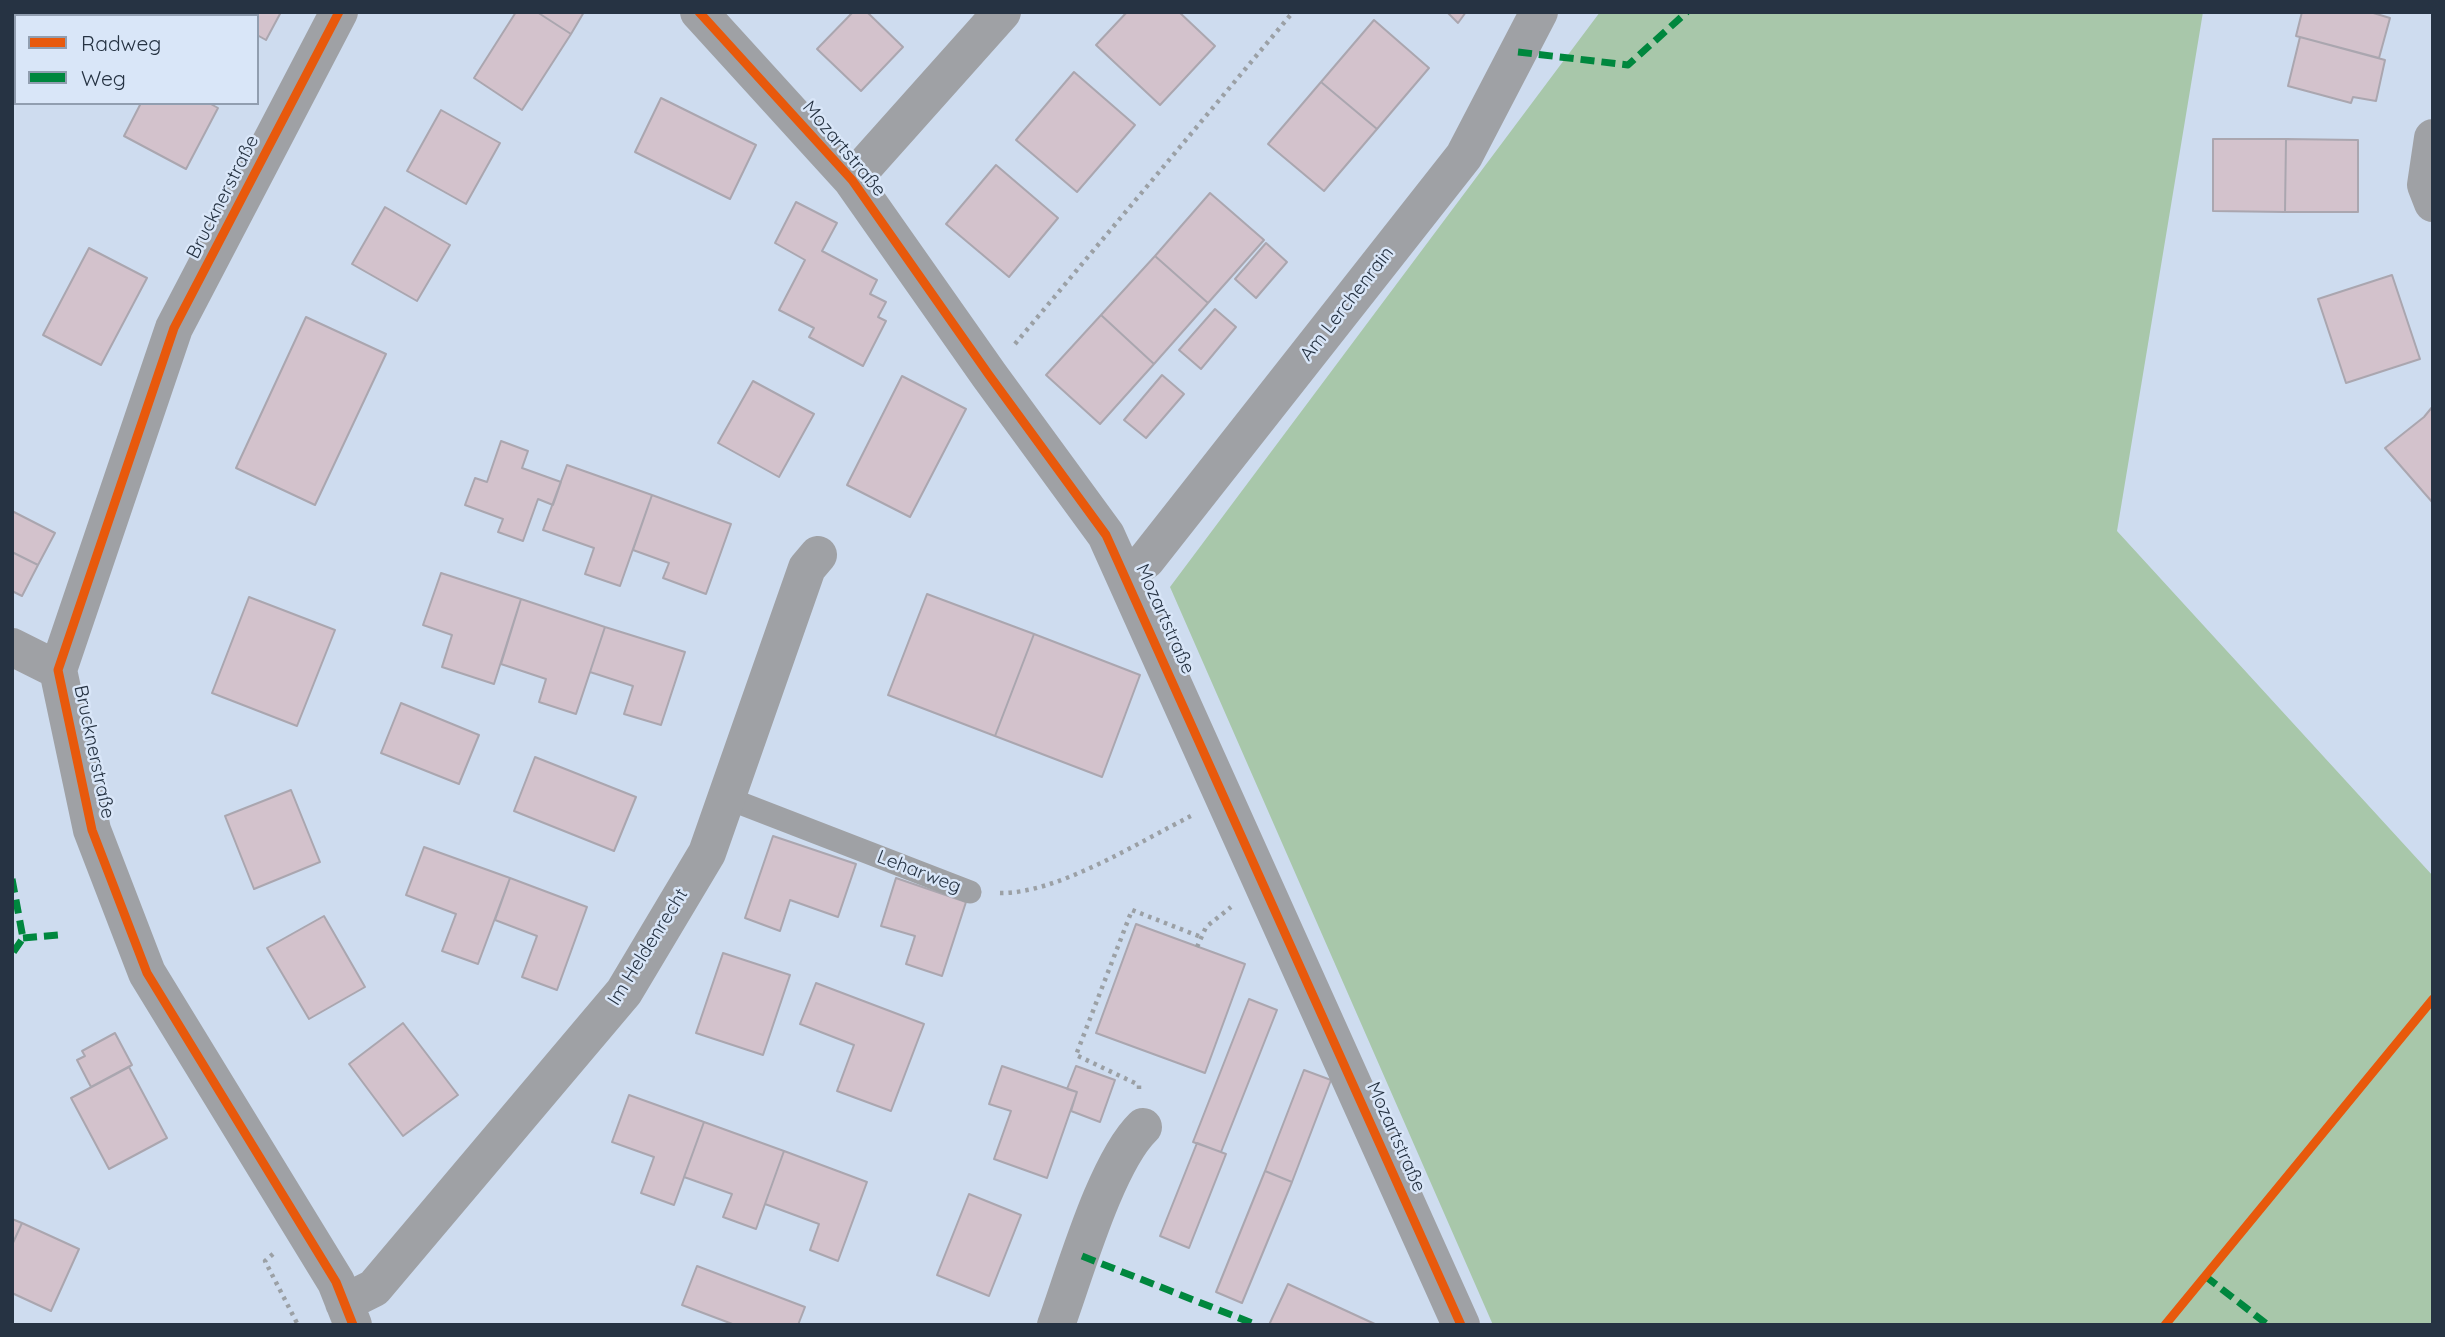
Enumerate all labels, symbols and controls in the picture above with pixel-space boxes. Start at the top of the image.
legend [14,14,259,105]
text: Radweg [81,30,161,56]
text: Weg [81,65,126,91]
street label: Mozartstraße [797,96,891,202]
street label: Brucknerstraße [182,131,264,263]
street label: Am Lerchenrain [1295,242,1399,366]
street label: Mozartstraße [1131,560,1199,678]
street label: Brucknerstraße [69,683,119,821]
street label: Leharweg [874,846,964,898]
street label: Im Heldenrecht [603,884,693,1010]
street label: Mozartstraße [1362,1078,1430,1196]

